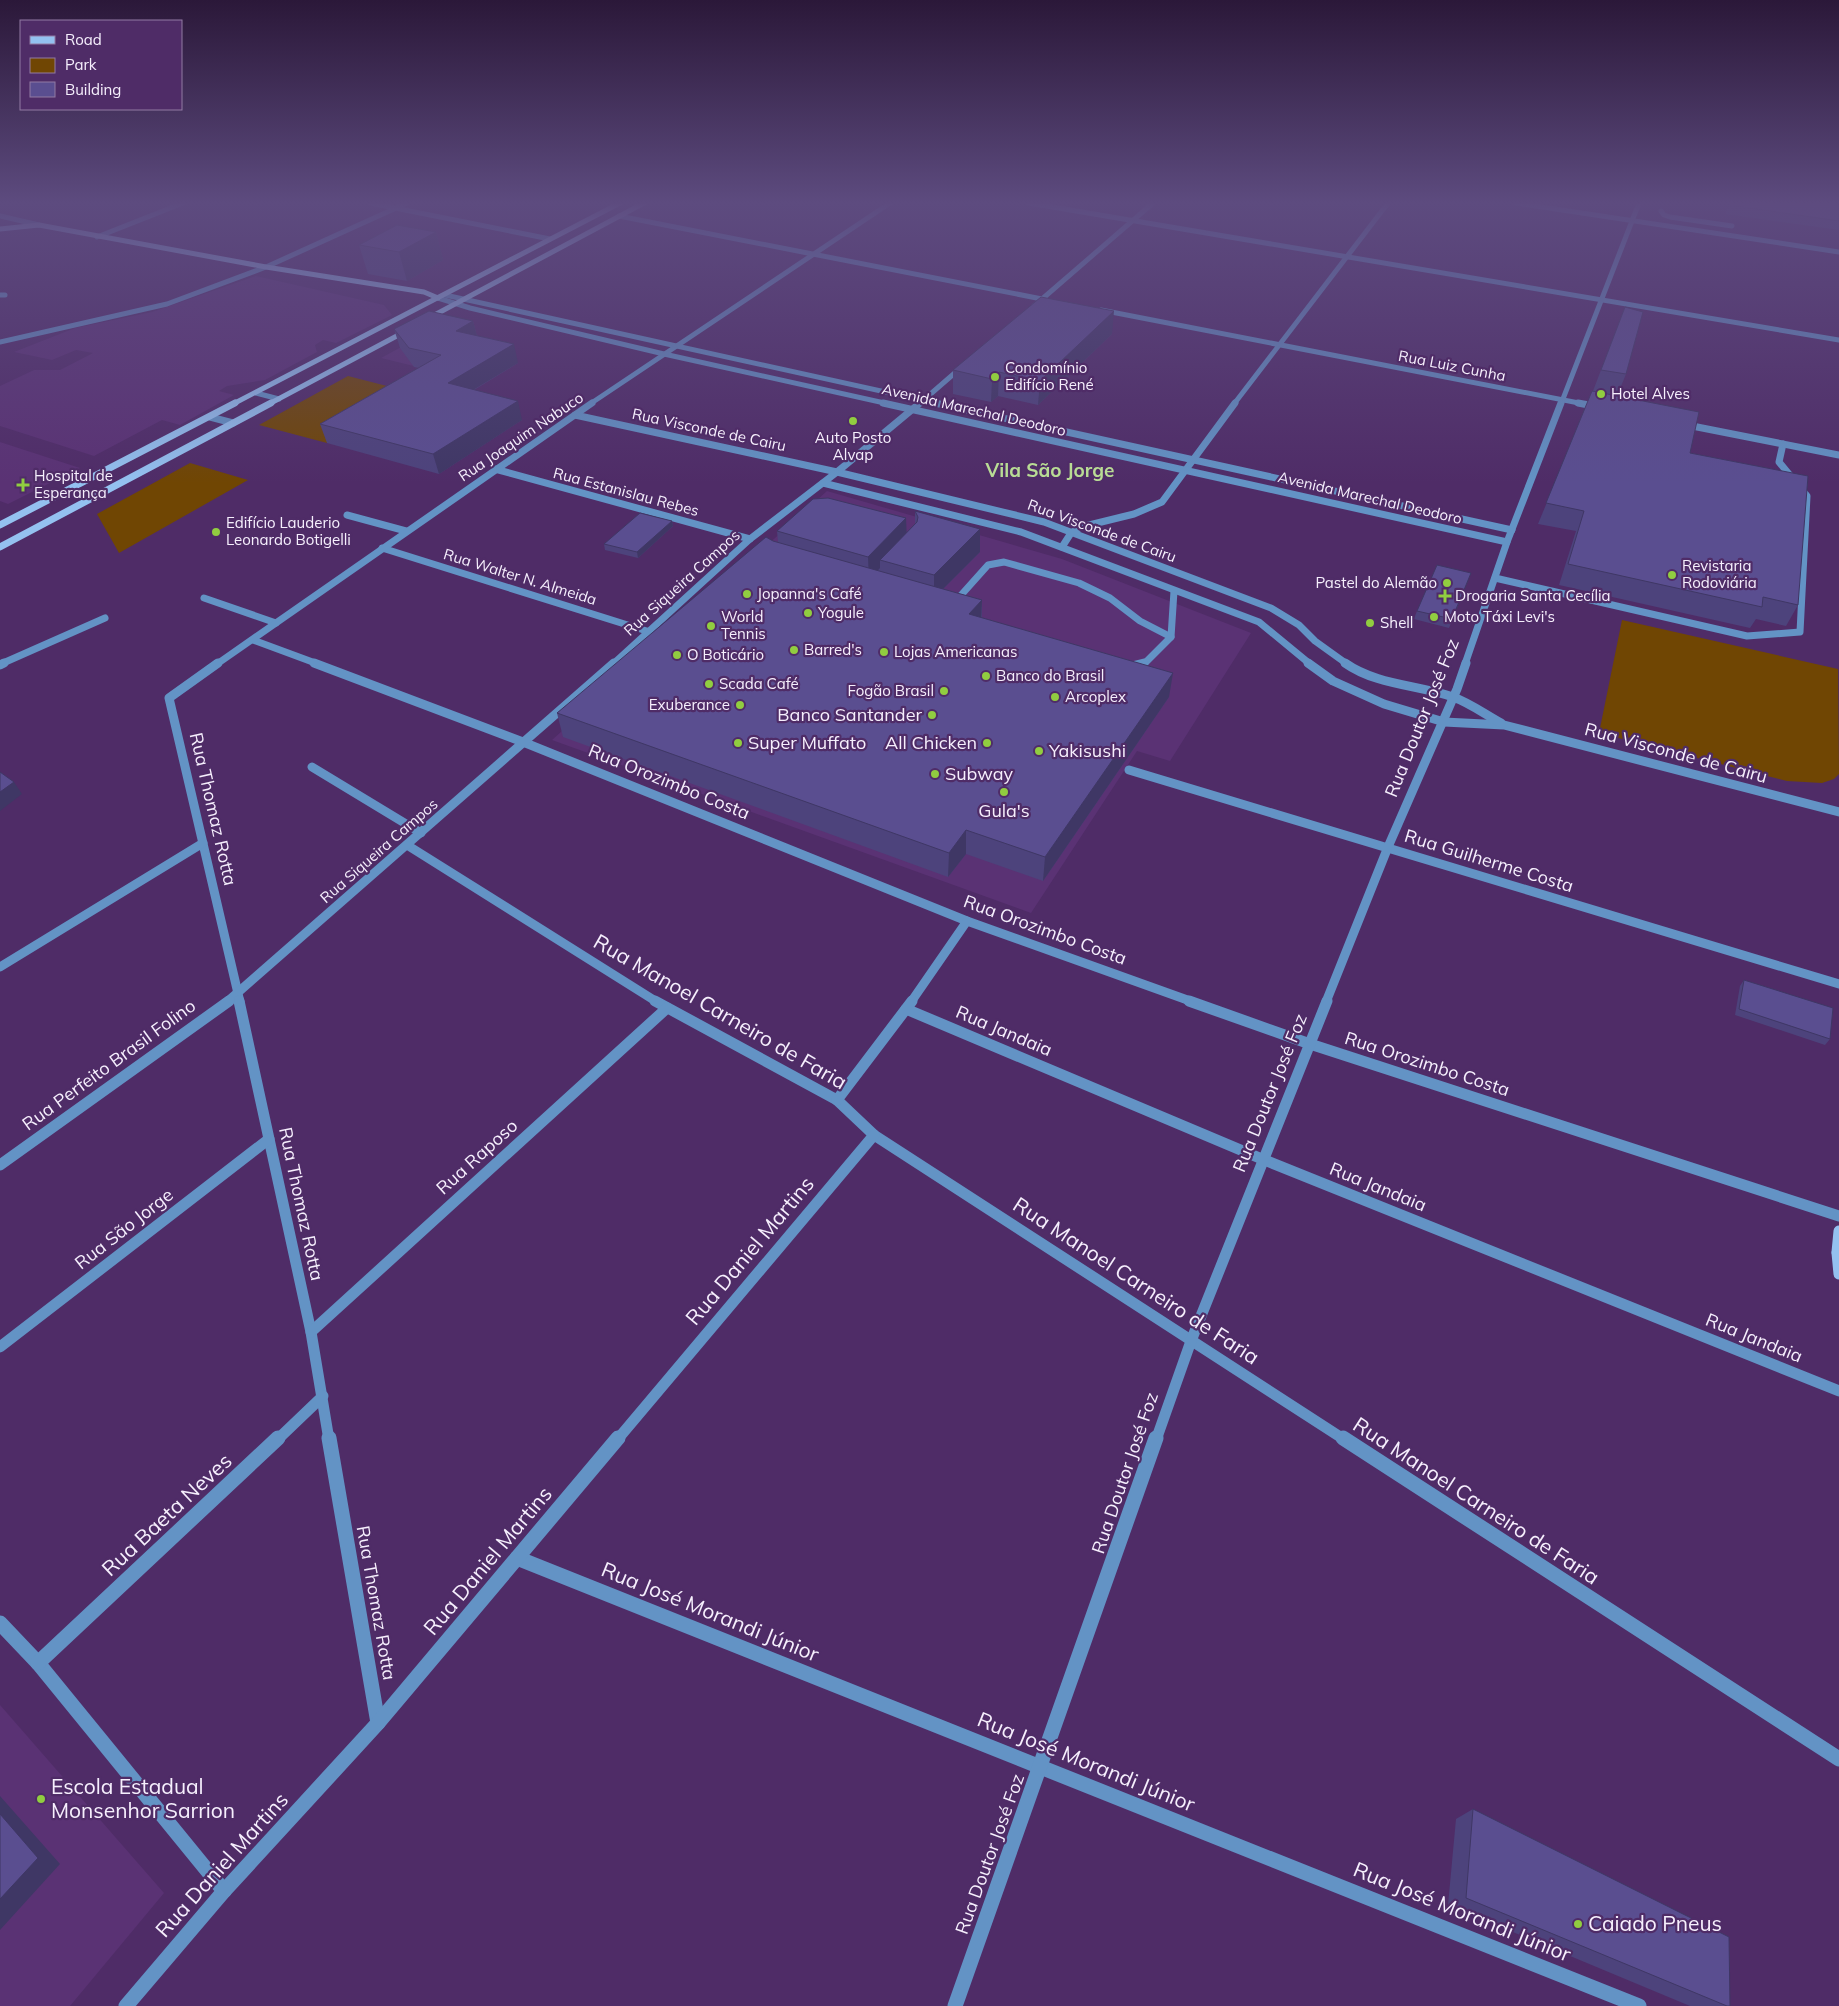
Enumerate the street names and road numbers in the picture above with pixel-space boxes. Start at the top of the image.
street label: Rua Luiz Cunha [1397,346,1508,385]
street label: Avenida Marechal Deodoro [880,379,1068,440]
street label: Rua Joaquim Nabuco [455,388,587,485]
street label: Rua Visconde de Cairu [630,404,788,455]
street label: Rua Estanislau Rebes [551,463,701,520]
street label: Avenida Marechal Deodoro [1276,467,1464,528]
street label: Rua Visconde de Cairu [1025,495,1179,566]
street label: Rua Siqueira Campos [620,525,744,640]
street label: Rua Walter N. Almeida [441,544,599,609]
street label: Rua Doutor José Foz [1379,635,1464,801]
street label: Rua Visconde de Cairu [1582,717,1770,788]
street label: Rua Thomaz Rotta [185,730,242,888]
street label: Rua Orozimbo Costa [585,739,753,824]
street label: Rua Siqueira Campos [316,794,441,907]
street label: Rua Guilherme Costa [1402,824,1576,897]
street label: Rua Orozimbo Costa [960,889,1130,970]
street label: Rua Manoel Carneiro de Faria [589,928,852,1094]
street label: Rua Perfeito Brasil Folino [18,994,200,1135]
street label: Rua Jandaia [953,1000,1056,1061]
street label: Rua Doutor José Foz [1227,1010,1312,1176]
street label: Rua Orozimbo Costa [1342,1026,1512,1101]
street label: Rua Raposo [431,1114,522,1199]
street label: Rua Thomaz Rotta [274,1125,329,1283]
street label: Rua Jandaia [1326,1157,1430,1216]
street label: Rua Daniel Martins [679,1171,819,1330]
street label: Rua São Jorge [70,1183,178,1274]
street label: Rua Manoel Carneiro de Faria [1009,1191,1264,1370]
street label: Rua Jandaia [1702,1308,1806,1367]
street label: Rua Doutor José Foz [1086,1389,1163,1557]
street label: Rua Manoel Carneiro de Faria [1349,1411,1604,1590]
street label: Rua Baeta Neves [96,1447,237,1581]
street label: Rua Daniel Martins [417,1481,557,1640]
street label: Rua Thomaz Rotta [352,1524,401,1682]
street label: Rua José Morandi Júnior [598,1555,823,1667]
street label: Rua José Morandi Júnior [974,1705,1199,1817]
street label: Rua Doutor José Foz [950,1770,1029,1937]
street label: Rua Daniel Martins [149,1786,293,1942]
street label: Rua José Morandi Júnior [1350,1855,1575,1967]

